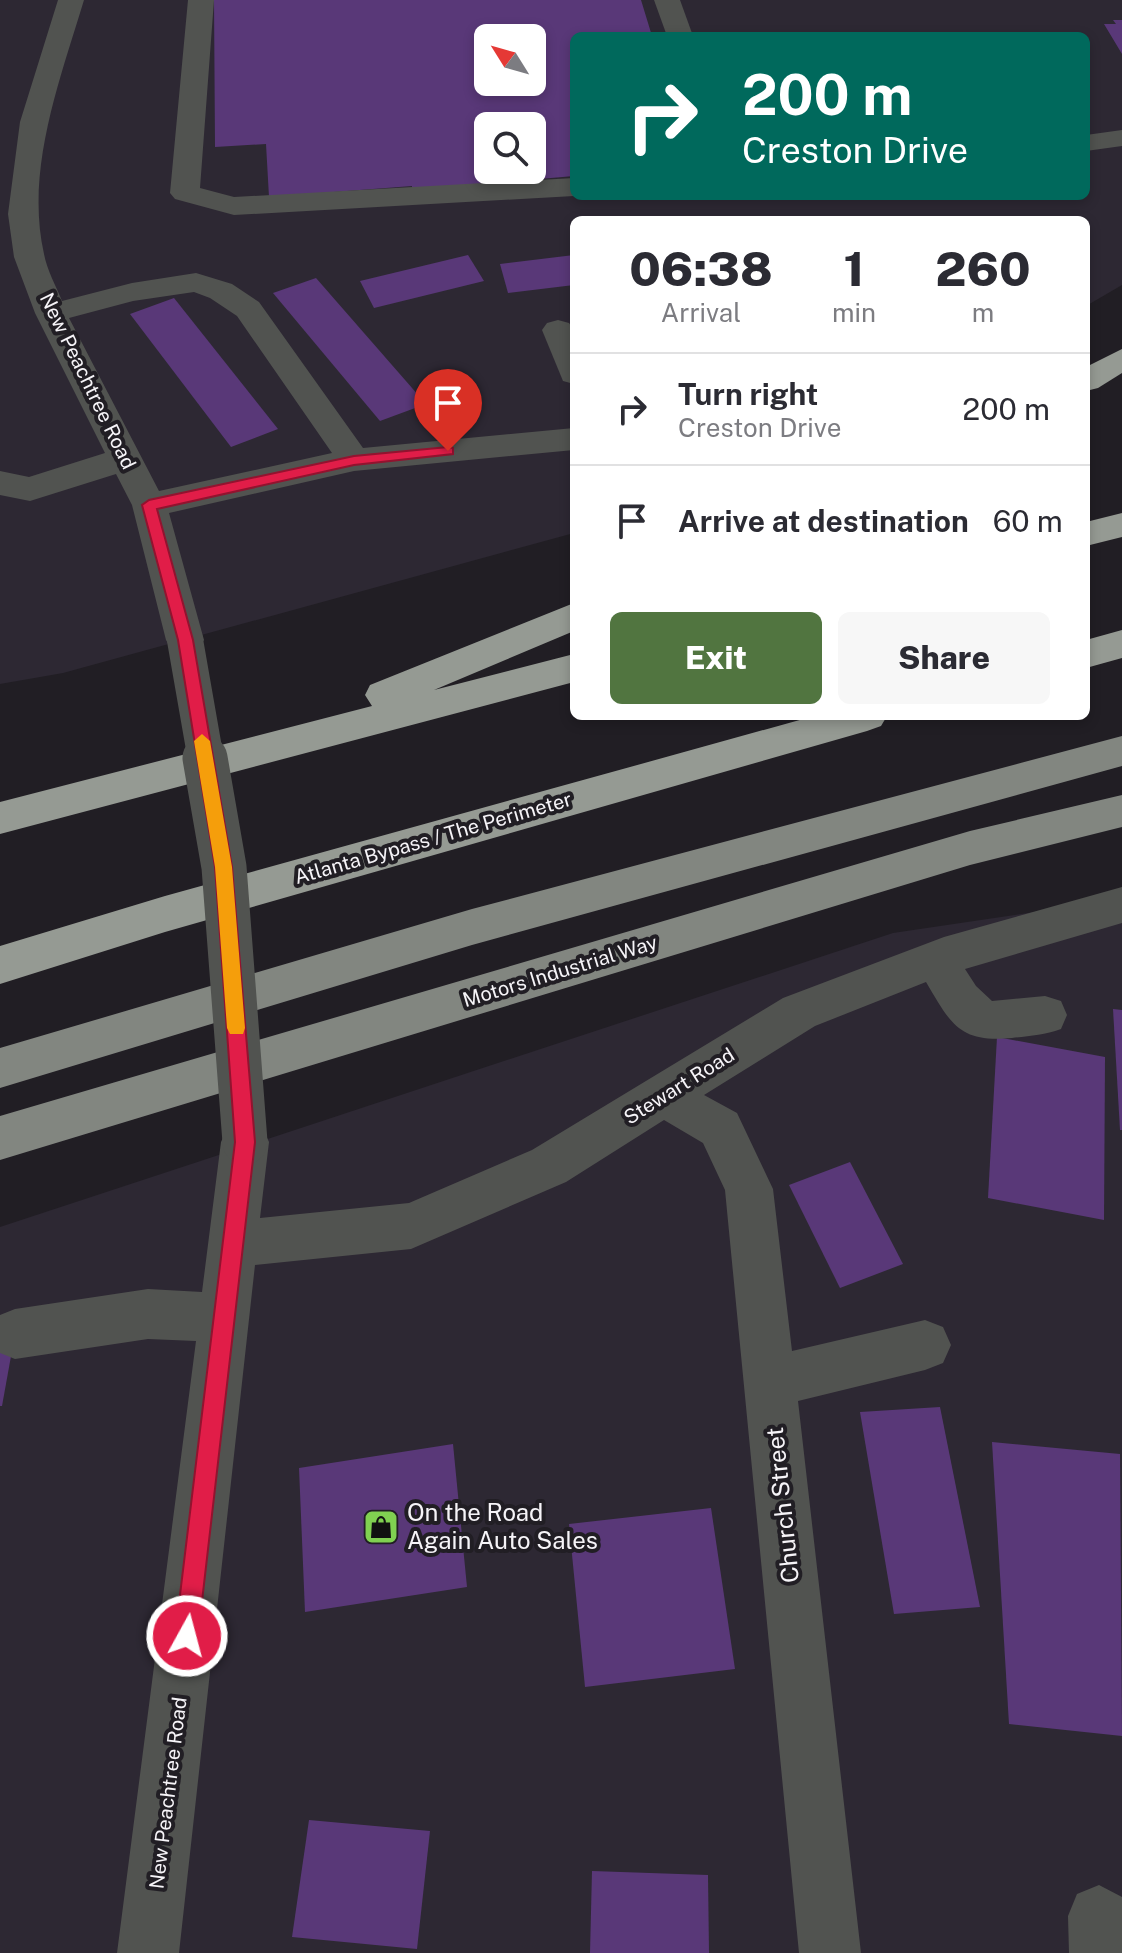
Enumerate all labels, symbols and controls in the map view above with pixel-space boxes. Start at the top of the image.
north arrow [474,24,546,96]
map controls [474,24,546,184]
text: 200 m [742,62,912,128]
icon: right [610,64,714,168]
button: search [474,112,546,184]
text: Creston Drive [742,129,968,171]
text: 06:38 [629,240,773,297]
text: 1 [843,240,864,297]
text: 260 [935,240,1031,297]
street label: New Peachtree Road [35,289,141,473]
text: Arrival [661,297,741,328]
text: min [832,297,876,328]
text: m [972,297,994,328]
pin [414,369,482,451]
text: Turn right [678,376,818,412]
icon: arrive [426,381,470,425]
icon: right [610,387,654,431]
text: 200 m [962,391,1050,427]
text: Creston Drive [678,412,841,443]
icon: arrive [610,499,654,543]
text: Arrive at destination [678,503,969,539]
text: 60 m [993,503,1063,539]
button: Exit [610,612,822,704]
button: Share [838,612,1050,704]
street label: Atlanta Bypass / The Perimeter [292,787,575,889]
street label: Motors Industrial Way [460,930,660,1012]
street label: Stewart Road [619,1043,739,1129]
street label: Church Street [760,1426,804,1584]
place label: On the Road Again Auto Sales [407,1498,598,1554]
shop icon: On the Road Again Auto Sales [362,1508,400,1546]
position arrow [145,1594,229,1678]
street label: New Peachtree Road [144,1696,192,1890]

